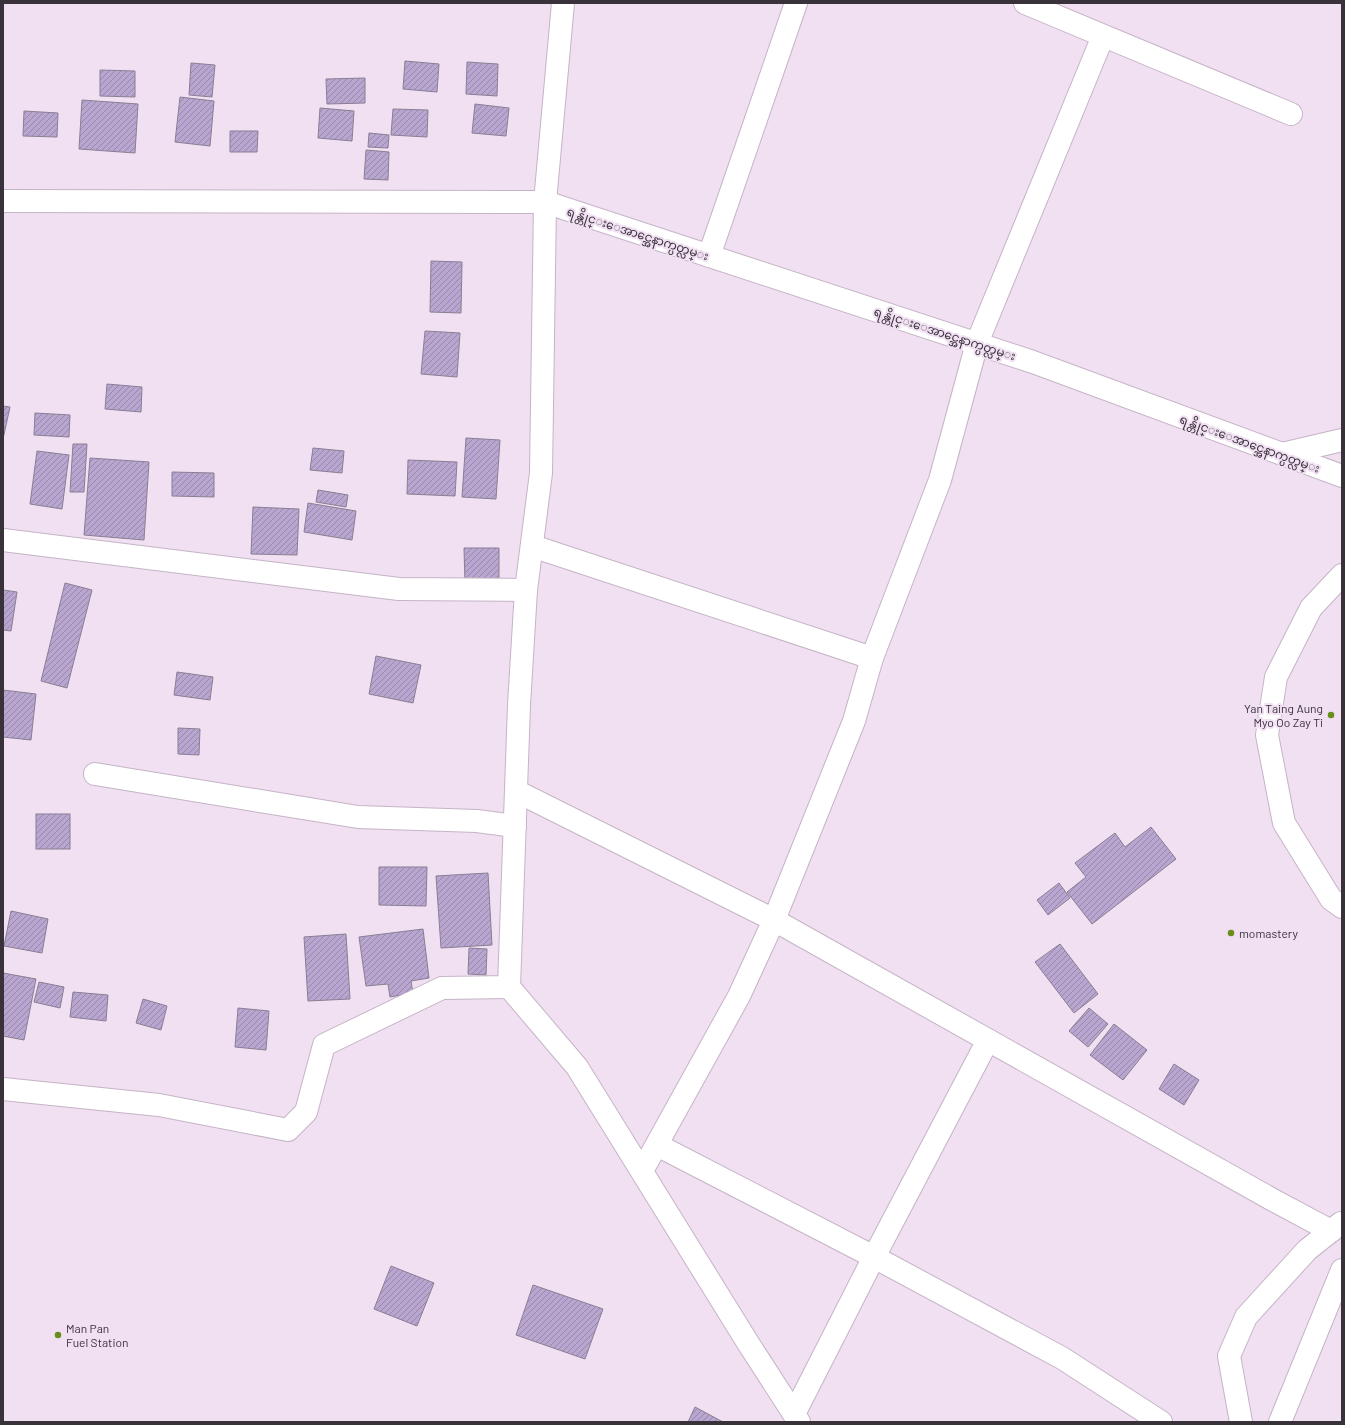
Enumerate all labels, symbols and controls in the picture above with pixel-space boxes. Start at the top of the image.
street label: ရန္တိုင္းေအာင္အေနာက္ပတ္လမ္း [564,203,711,267]
street label: ရန္တိုင္းေအာင္အေနာက္ပတ္လမ္း [871,303,1018,367]
street label: ရန္တိုင္းေအာင္အေနာက္ပတ္လမ္း [1177,410,1322,479]
place label: Yan Taing Aung Myo Oo Zay Ti [1244,701,1323,729]
marker: Yan Taing Aung Myo Oo Zay Ti [1326,710,1336,720]
place label: momastery [1239,926,1298,940]
marker: momastery [1226,928,1236,938]
place label: Man Pan Fuel Station [66,1321,129,1349]
marker: Man Pan Fuel Station [53,1330,63,1340]

